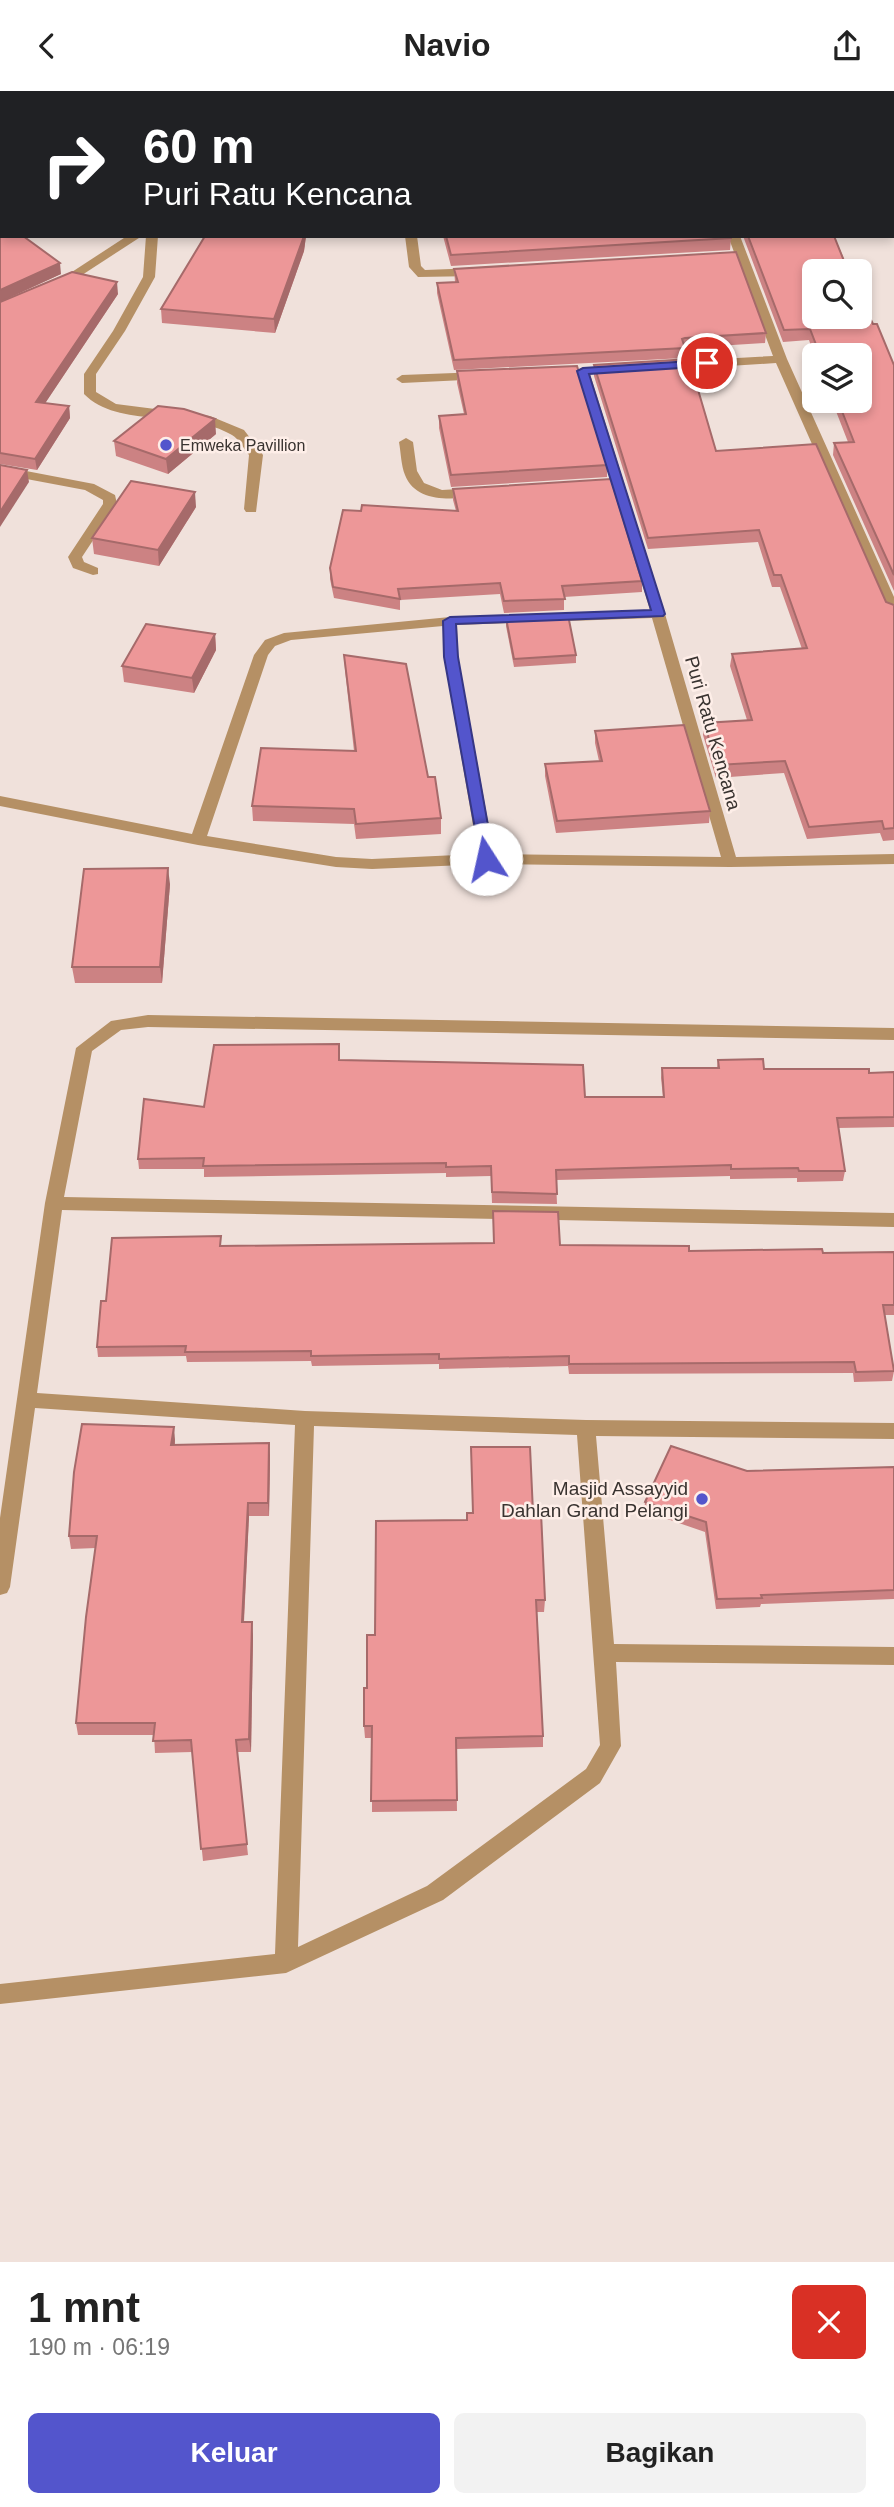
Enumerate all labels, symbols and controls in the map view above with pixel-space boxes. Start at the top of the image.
icon: back [28,27,66,65]
text: Navio [403,27,491,63]
icon: share [828,27,866,65]
icon: right [28,119,119,210]
text: 60 m [143,119,255,173]
text: Puri Ratu Kencana [143,176,412,212]
map controls [802,259,872,413]
button: search [802,259,872,329]
pin [677,333,737,393]
button: layers [802,343,872,413]
icon: arrive [688,344,726,382]
marker: Emweka Pavillion [158,437,174,453]
place label: Emweka Pavillion [180,437,305,454]
street label: Puri Ratu Kencana [681,653,745,813]
position arrow [449,822,523,896]
place label: Masjid Assayyid Dahlan Grand Pelangi [501,1478,688,1521]
marker: Masjid Assayyid Dahlan Grand Pelangi [694,1491,710,1507]
text: 1 mnt [28,2284,140,2331]
button: close [792,2285,866,2359]
text: 190 m · 06:19 [28,2334,170,2360]
button: Keluar [28,2413,440,2493]
button: Bagikan [454,2413,866,2493]

